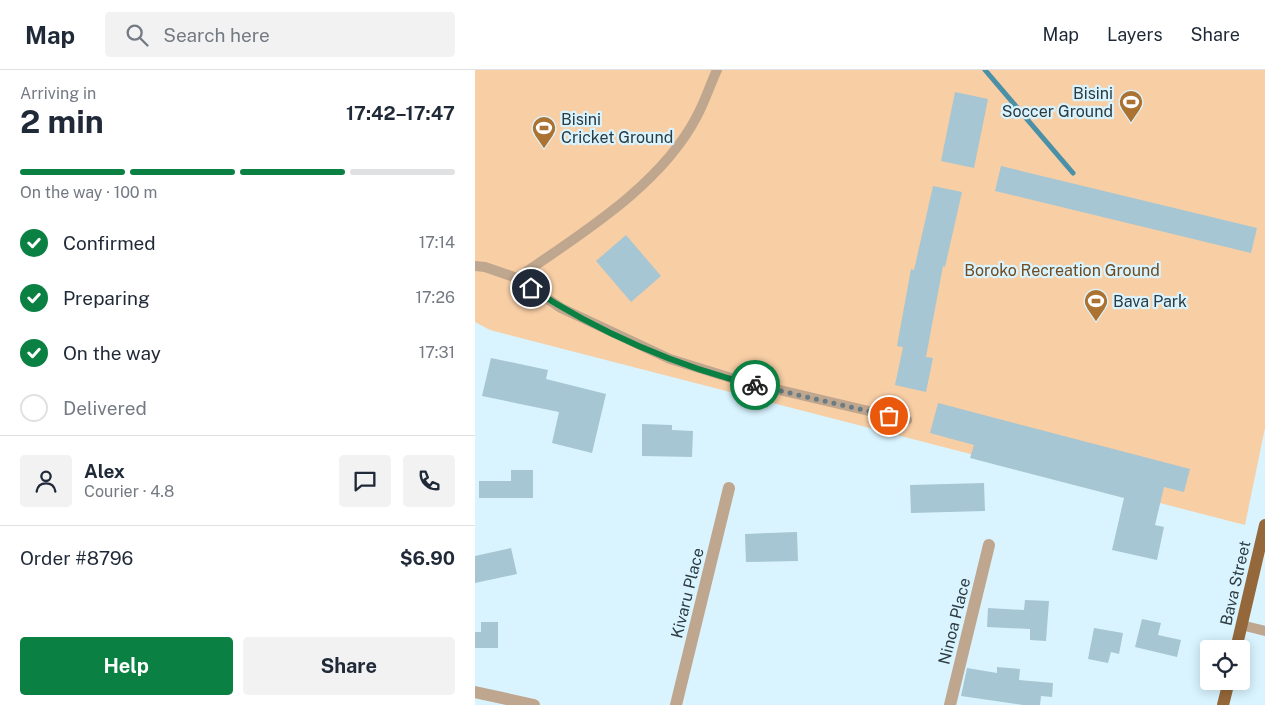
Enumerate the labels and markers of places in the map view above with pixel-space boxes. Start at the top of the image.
place label: Bisini Soccer Ground [1002,84,1113,121]
sports icon: Bisini Soccer Ground [1118,89,1144,123]
place label: Bisini Cricket Ground [561,110,673,147]
sports icon: Bisini Cricket Ground [531,115,557,149]
pin [510,267,552,309]
sports icon: Bava Park [1083,288,1109,322]
place label: Bava Park [1113,292,1187,311]
pin [868,395,910,437]

